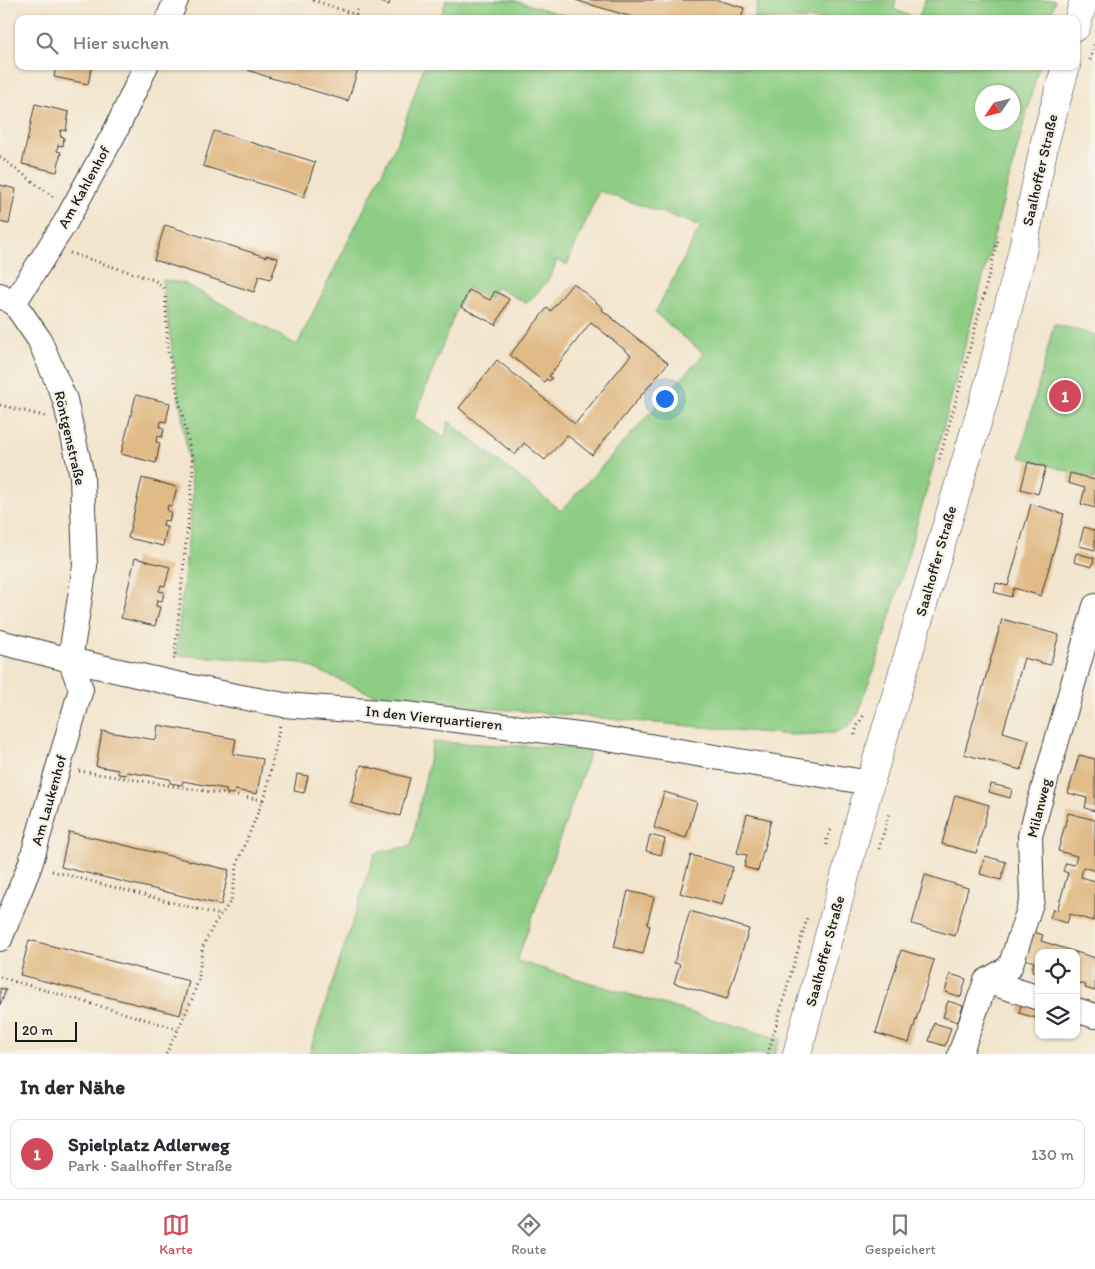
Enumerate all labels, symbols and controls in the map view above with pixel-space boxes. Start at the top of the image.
search box [15,15,1080,70]
icon: search [33,29,61,57]
text: Hier suchen [73,31,169,54]
north arrow [975,85,1020,130]
street label: Saalhoffer Straße [1018,112,1062,228]
street label: Am Kahlenhof [54,142,114,231]
pin: 1 [1049,377,1081,415]
your location [652,386,678,412]
street label: Röntgenstraße [50,389,90,487]
street label: Saalhoffer Straße [912,504,960,618]
street label: In den Vierquartieren [365,702,504,734]
street label: Am Laukenhof [27,752,71,848]
street label: Milanweg [1023,776,1055,839]
street label: Saalhoffer Straße [802,894,848,1008]
map controls [1035,949,1080,1039]
button: locate [1035,949,1080,994]
button: layers [1035,994,1080,1039]
scale bar [15,1019,78,1042]
text: 20 m [22,1022,53,1039]
text: In der Nähe [20,1074,125,1099]
text: Spielplatz Adlerweg [68,1133,230,1156]
text: 1 [33,1145,41,1164]
text: 130 m [1031,1145,1074,1164]
text: Park · Saalhoffer Straße [68,1156,232,1175]
tab: Karte [159,1211,193,1258]
tab: Route [511,1211,546,1258]
tab: Gespeichert [865,1211,936,1258]

